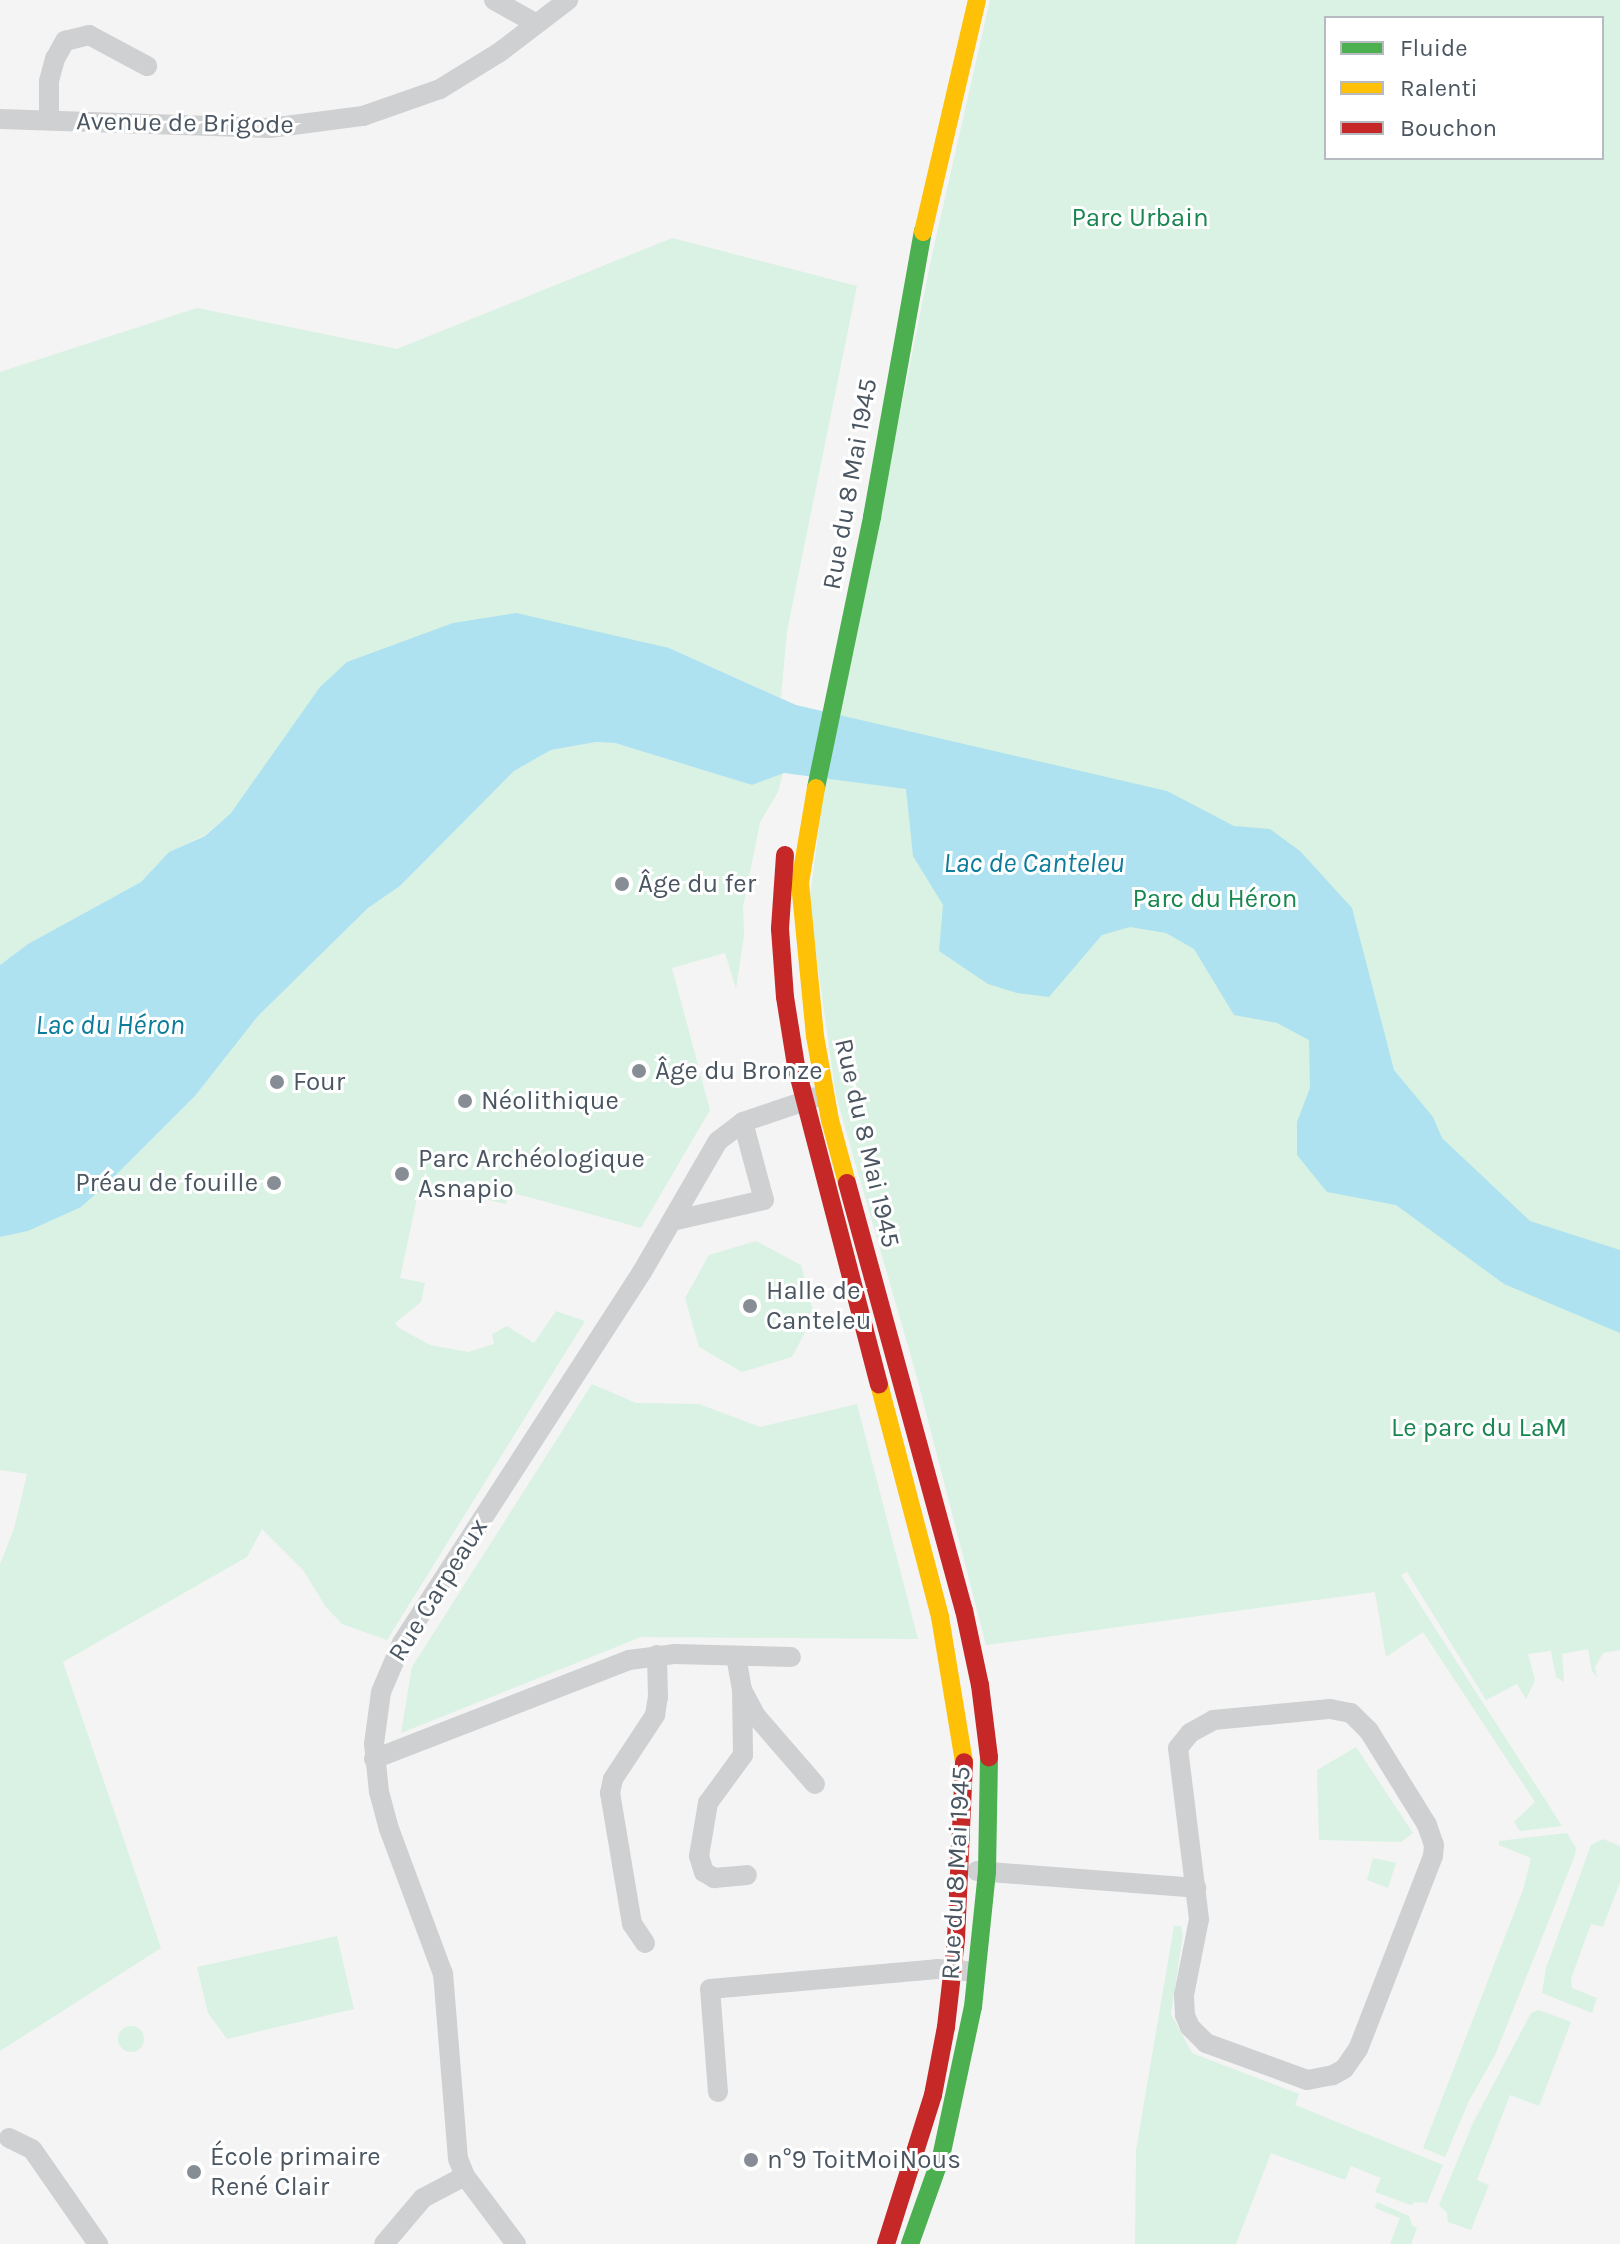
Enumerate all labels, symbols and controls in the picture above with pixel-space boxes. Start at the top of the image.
legend [1324,16,1604,160]
text: Fluide [1400,34,1468,62]
text: Ralenti [1400,74,1478,102]
street label: Avenue de Brigode [76,106,294,140]
text: Bouchon [1400,114,1497,142]
park label: Parc Urbain [1071,202,1209,234]
street label: Rue du 8 Mai 1945 [816,376,884,592]
water label: Lac de Canteleu [943,846,1125,880]
place label: Âge du fer [638,868,756,900]
marker: Âge du fer [613,875,631,893]
park label: Parc du Héron [1132,883,1298,915]
water label: Lac du Héron [35,1008,185,1042]
street label: Rue du 8 Mai 1945 [828,1035,906,1251]
place label: Âge du Bronze [655,1055,823,1087]
marker: Âge du Bronze [630,1062,648,1080]
place label: Four [293,1066,345,1098]
marker: Four [268,1073,286,1091]
place label: Néolithique [481,1085,619,1117]
marker: Néolithique [456,1092,474,1110]
place label: Parc Archéologique Asnapio [418,1143,645,1204]
marker: Parc Archéologique Asnapio [393,1165,411,1183]
place label: Préau de fouille [75,1167,258,1199]
marker: Préau de fouille [265,1174,283,1192]
place label: Halle de Canteleu [766,1275,871,1336]
marker: Halle de Canteleu [741,1297,759,1315]
park label: Le parc du LaM [1391,1412,1567,1444]
street label: Rue Carpeaux [382,1513,494,1667]
street label: Rue du 8 Mai 1945 [935,1765,977,1981]
place label: École primaire René Clair [210,2141,381,2202]
place label: n°9 ToitMoiNous [767,2144,961,2176]
marker: n°9 ToitMoiNous [742,2151,760,2169]
marker: École primaire René Clair [185,2163,203,2181]

